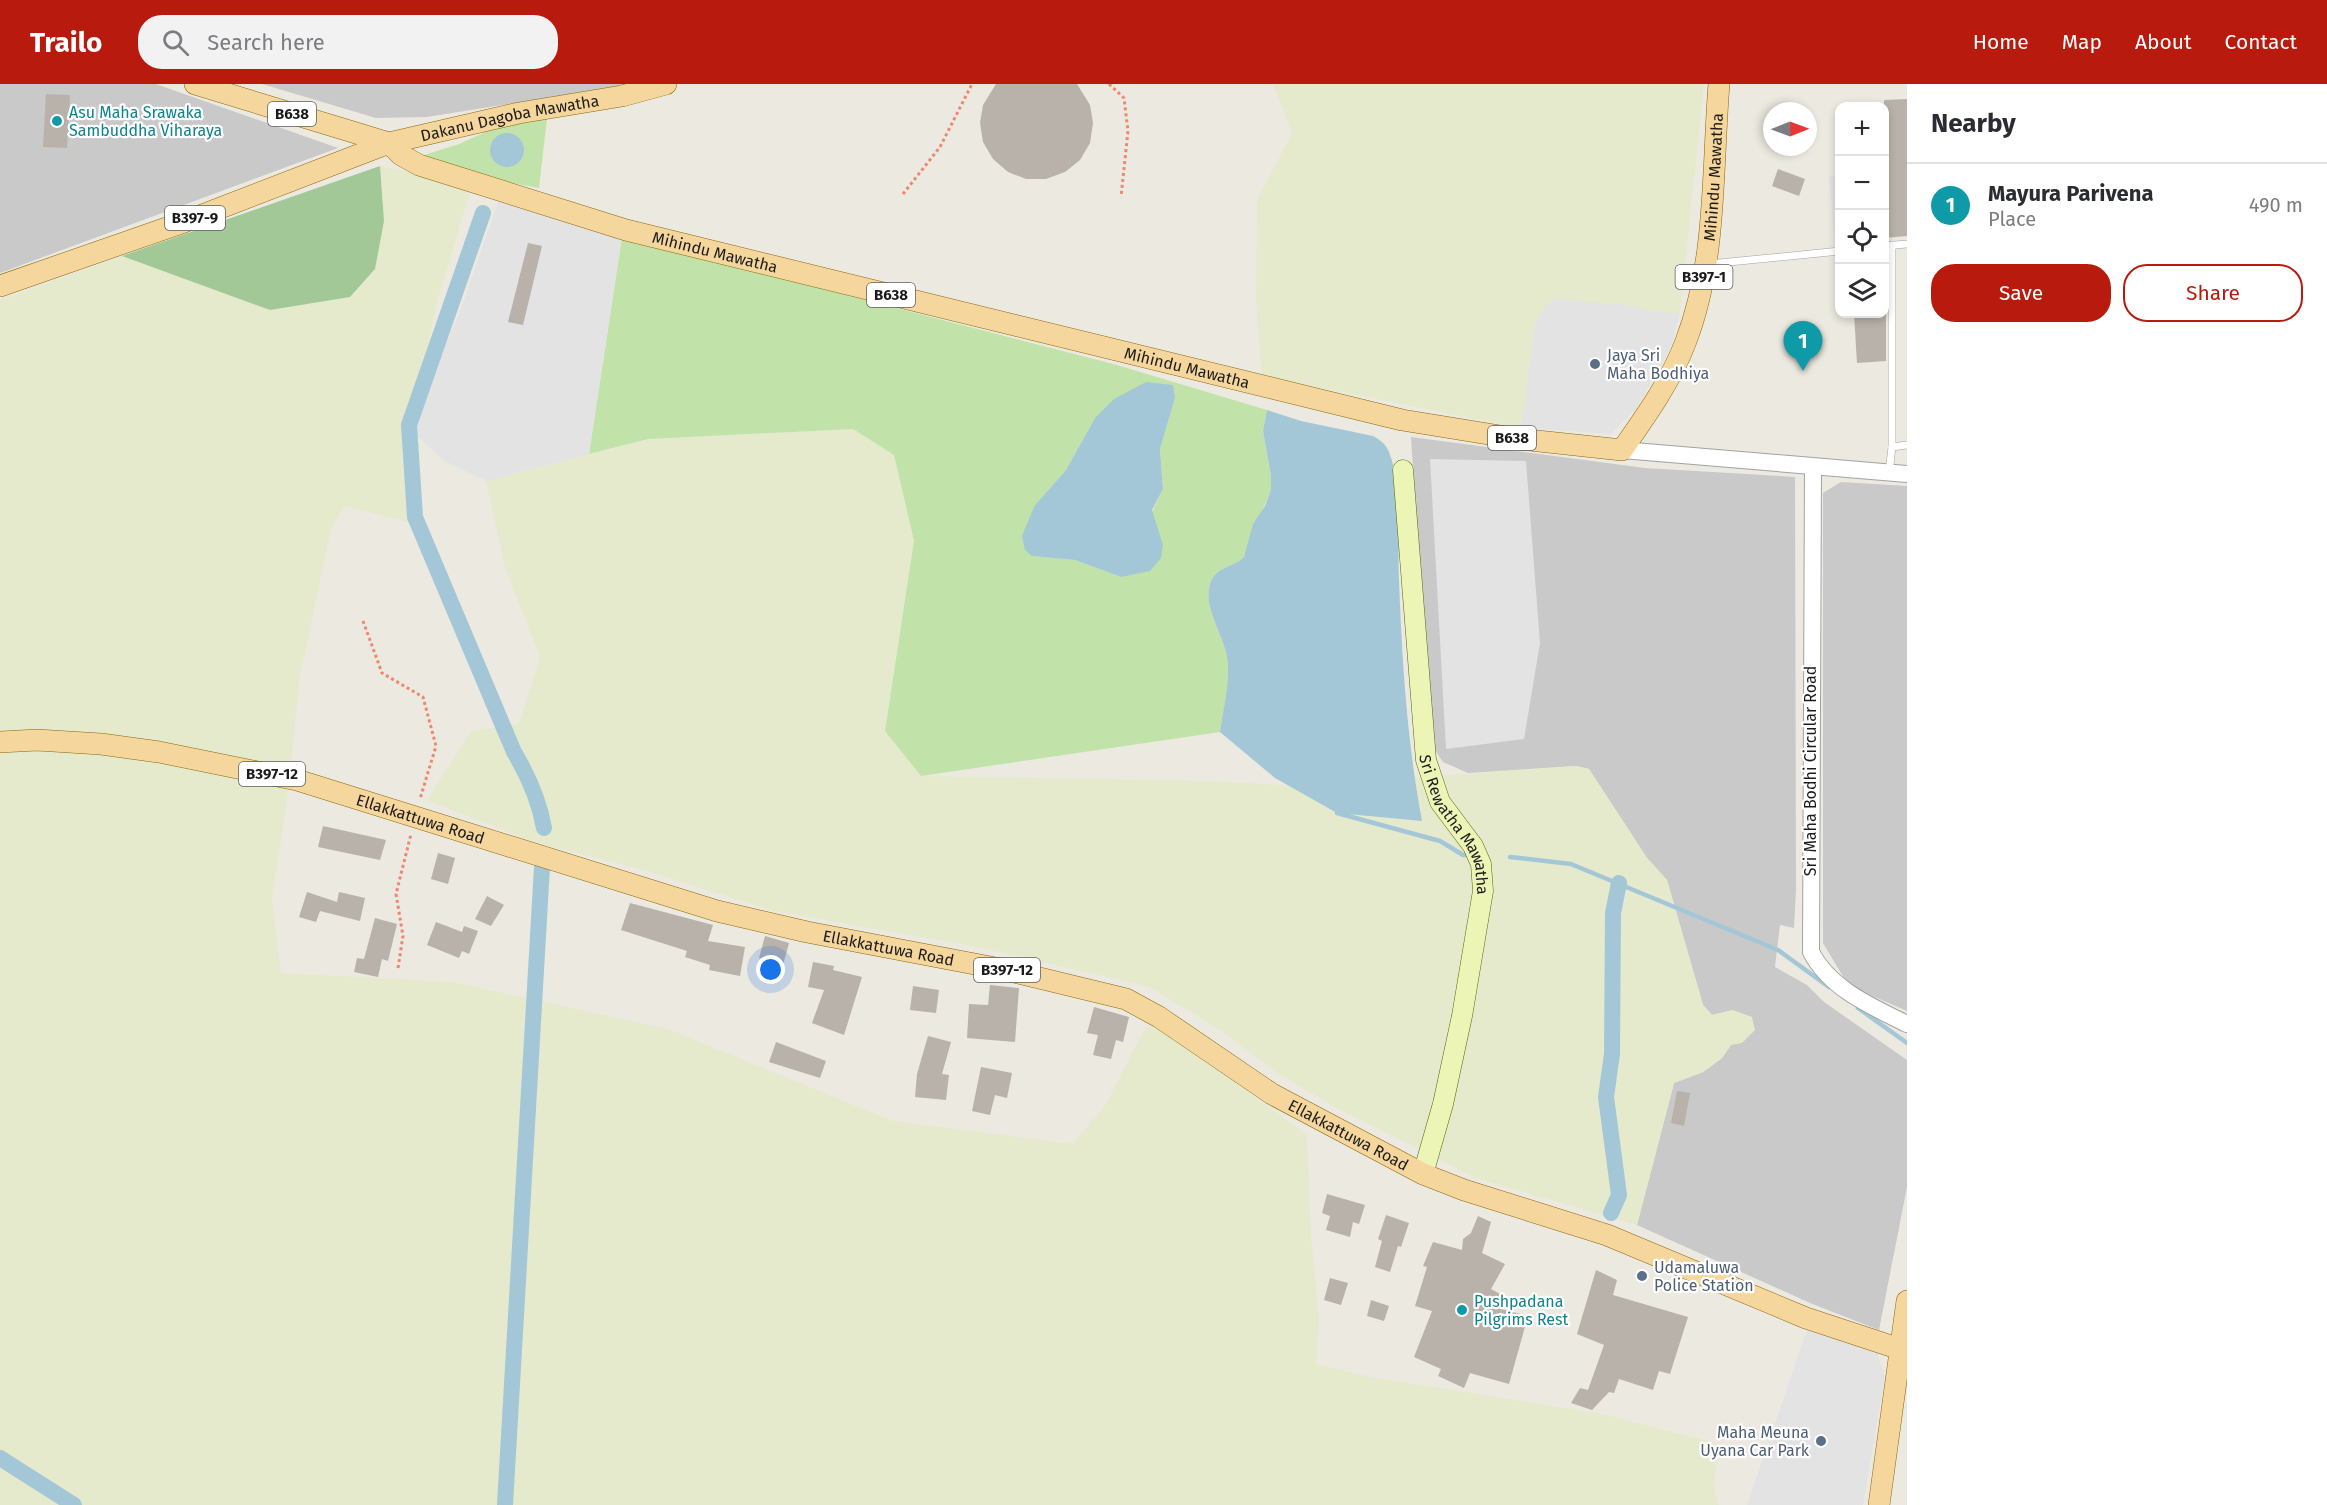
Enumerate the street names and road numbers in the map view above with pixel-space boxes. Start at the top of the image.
street label: Dakanu Dagoba Mawatha [419,90,601,145]
road number: B638 [268,102,316,126]
street label: Mihindu Mawatha [1699,112,1727,242]
road number: B397-9 [165,206,225,230]
street label: Mihindu Mawatha [650,227,780,276]
road number: B397-1 [1676,265,1732,289]
road number: B638 [867,283,915,307]
street label: Mihindu Mawatha [1123,343,1252,392]
road number: B638 [1488,426,1536,450]
street label: Sri Maha Bodhi Circular Road [1801,666,1820,876]
street label: Sri Rewatha Mawatha [1416,754,1493,895]
road number: B397-12 [239,762,305,786]
street label: Ellakkattuwa Road [354,790,487,847]
street label: Ellakkattuwa Road [821,926,956,969]
road number: B397-12 [974,958,1040,982]
street label: Ellakkattuwa Road [1285,1095,1412,1174]

